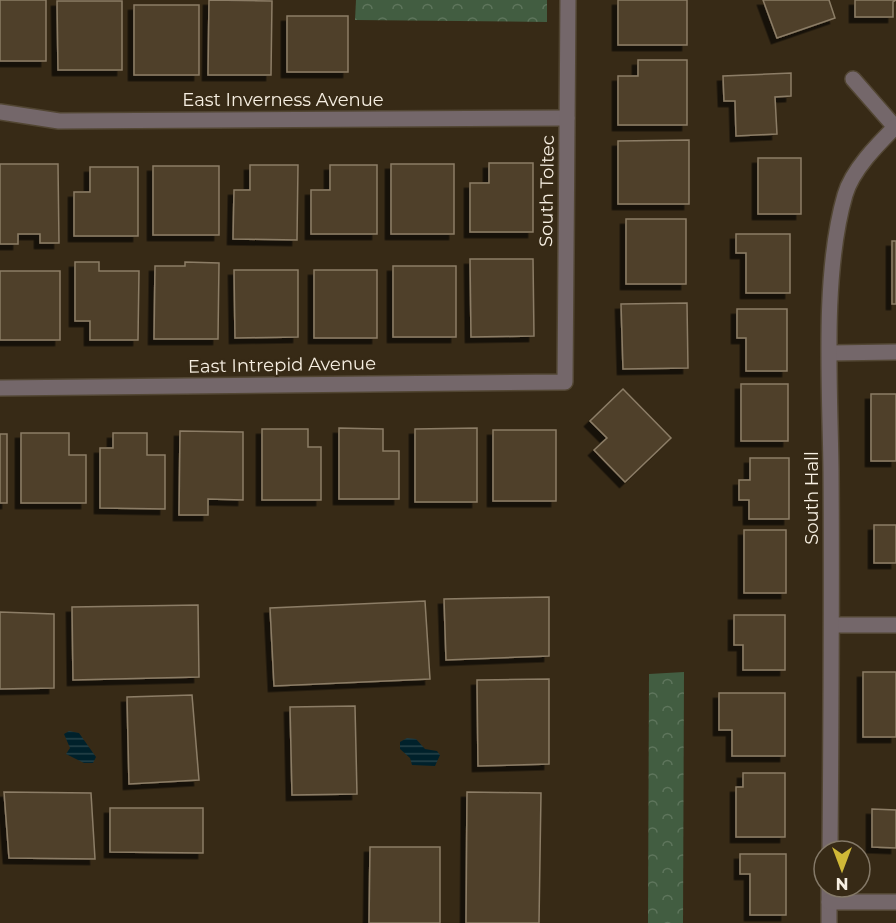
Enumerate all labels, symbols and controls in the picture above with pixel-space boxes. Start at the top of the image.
street label: East Inverness Avenue [182,89,384,111]
street label: South Toltec [535,135,559,247]
street label: East Intrepid Avenue [188,352,376,378]
street label: South Hall [801,451,823,545]
north arrow [812,839,872,899]
text: N [836,874,848,893]

